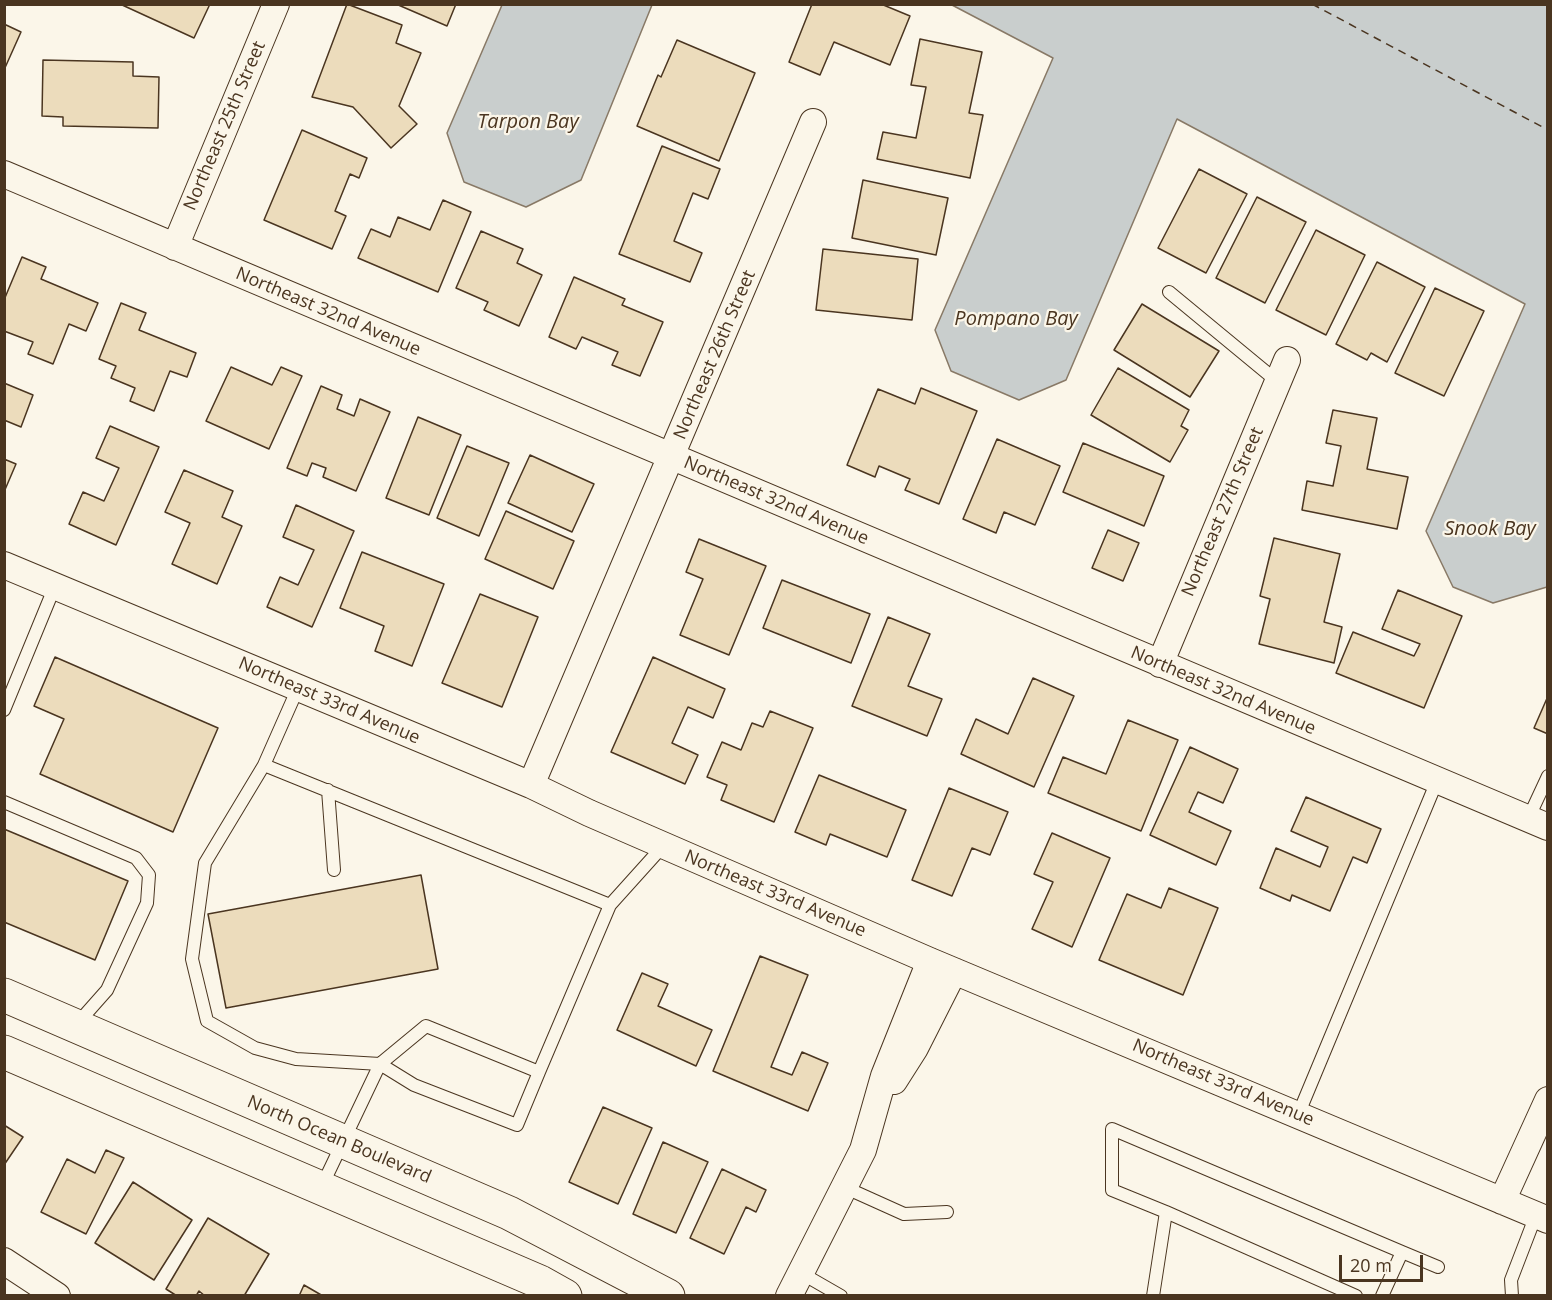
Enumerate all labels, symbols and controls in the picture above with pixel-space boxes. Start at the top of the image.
street label: Northeast 25th Street [180,38,270,214]
water label: Tarpon Bay [477,110,579,134]
street label: Northeast 32nd Avenue [232,263,424,361]
street label: Northeast 26th Street [670,267,760,443]
water label: Pompano Bay [954,307,1078,331]
street label: Northeast 27th Street [1178,424,1268,600]
street label: Northeast 32nd Avenue [680,452,872,550]
water label: Snook Bay [1444,517,1536,541]
street label: Northeast 32nd Avenue [1127,642,1319,740]
street label: Northeast 33rd Avenue [235,653,423,749]
street label: Northeast 33rd Avenue [681,846,869,942]
street label: Northeast 33rd Avenue [1129,1035,1317,1131]
street label: North Ocean Boulevard [244,1091,434,1189]
scale bar [1342,1243,1426,1281]
text: 20 m [1350,1253,1392,1277]

